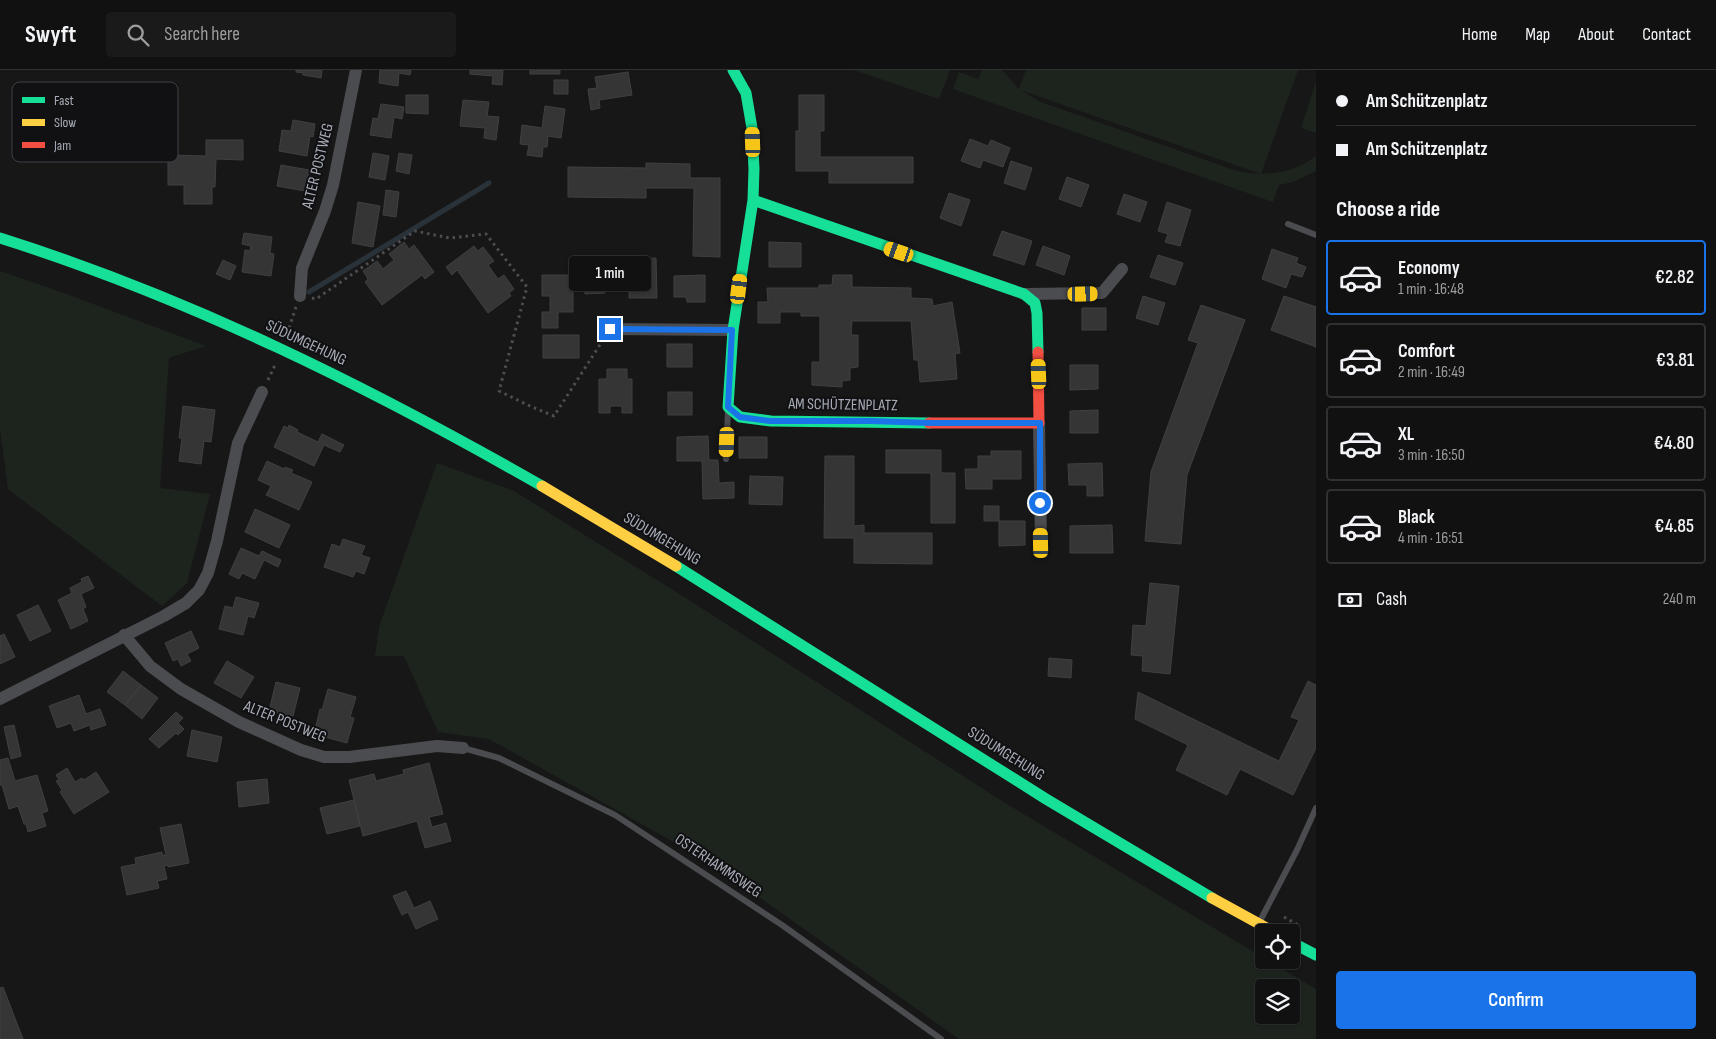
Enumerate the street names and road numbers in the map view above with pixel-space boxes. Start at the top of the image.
street label: ALTER POSTWEG [298,121,338,212]
street label: SÜDUMGEHUNG [263,316,349,370]
street label: AM SCHÜTZENPLATZ [787,395,898,415]
street label: SÜDUMGEHUNG [620,508,704,570]
street label: ALTER POSTWEG [240,696,329,747]
street label: SÜDUMGEHUNG [964,723,1048,785]
street label: OSTERHAMMSWEG [671,830,765,902]

